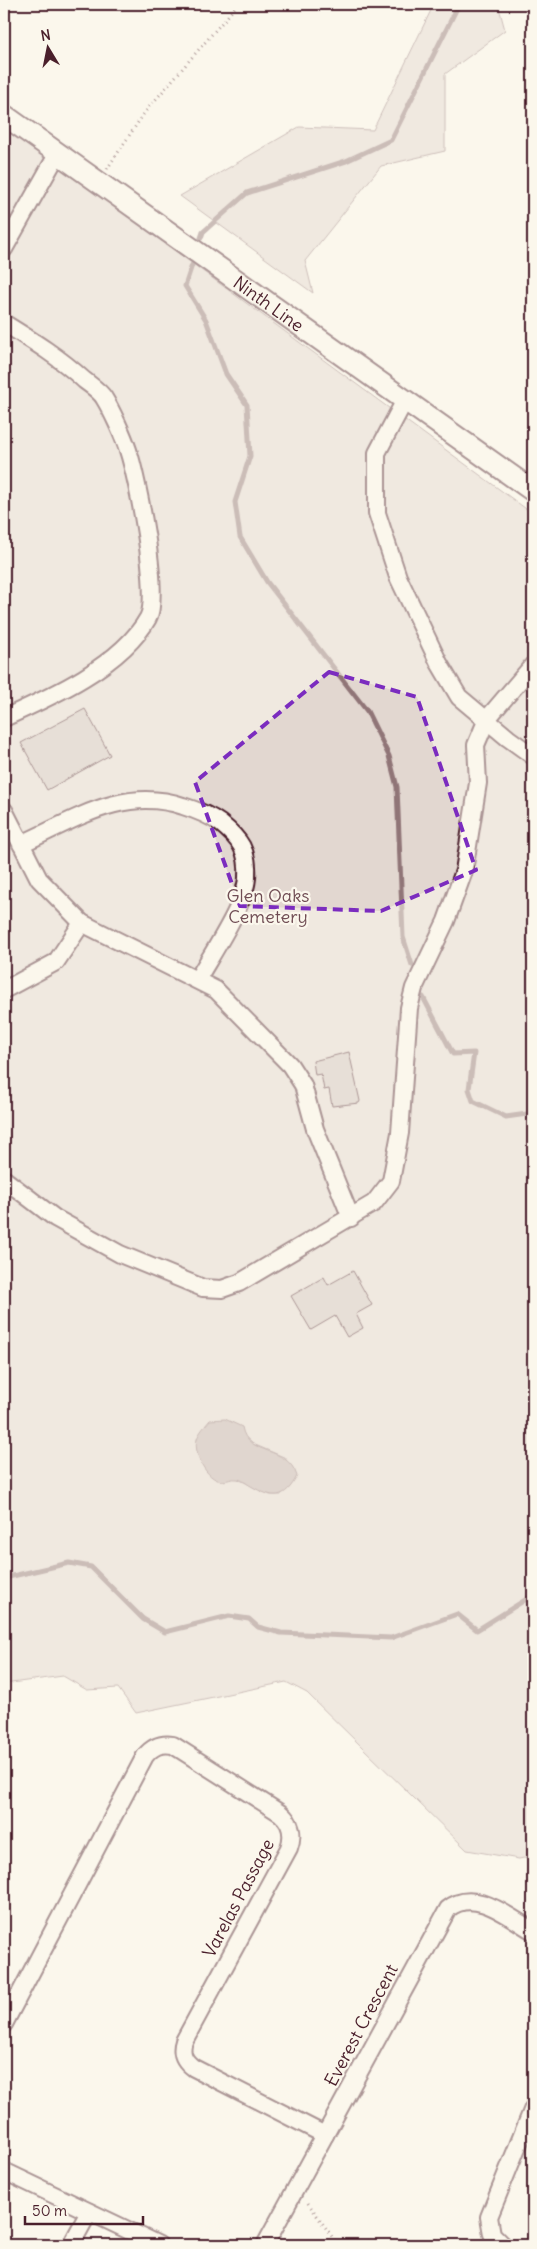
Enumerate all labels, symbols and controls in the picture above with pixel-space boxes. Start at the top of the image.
north arrow [22,22,72,72]
text: N [39,25,52,45]
street label: Ninth Line [229,270,309,336]
park label: Glen Oaks Cemetery [226,884,310,928]
street label: Varelas Passage [197,1835,279,1961]
street label: Everest Crescent [319,1960,403,2090]
scale bar [25,2194,142,2226]
text: 50 m [32,2201,67,2220]

